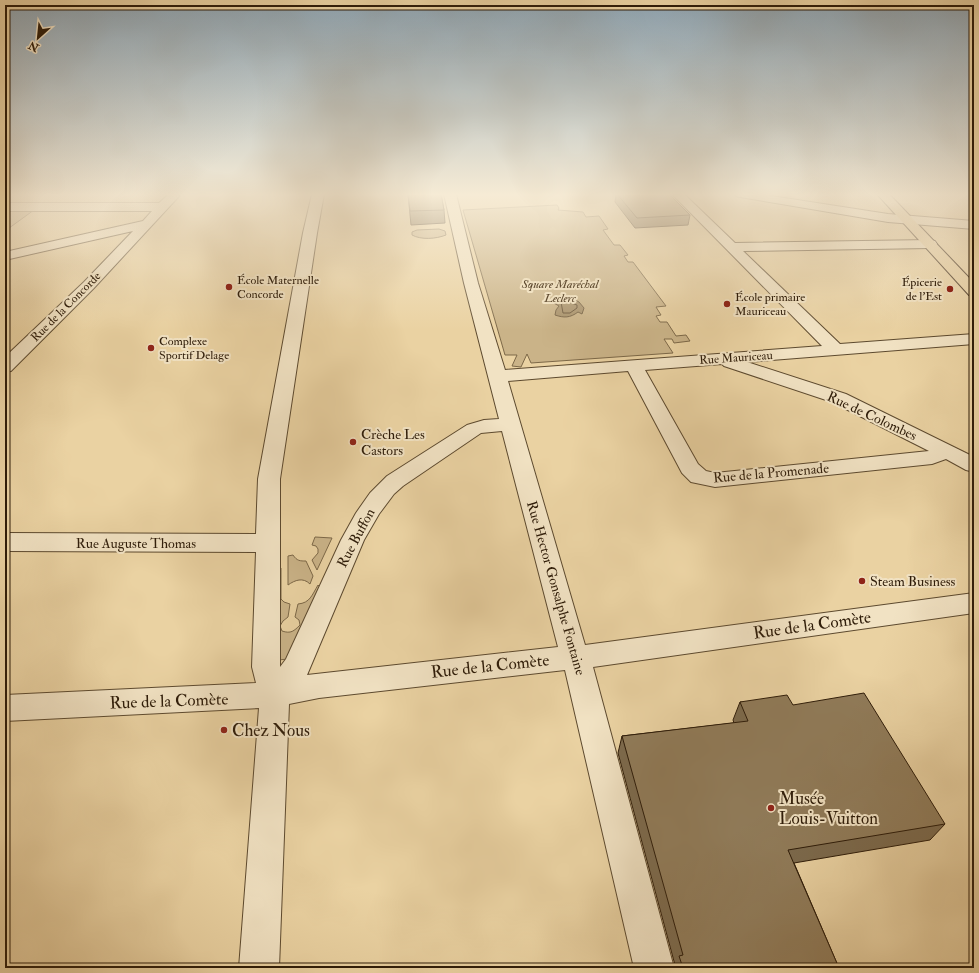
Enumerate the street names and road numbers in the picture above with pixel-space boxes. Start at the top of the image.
street label: Rue de la Concorde [28,269,104,345]
street label: Rue Mauriceau [699,348,773,368]
street label: Rue de Colombes [824,388,920,444]
street label: Rue de la Promenade [712,459,830,487]
street label: Rue Hector Gonsalphe Fontaine [522,499,589,678]
street label: Rue Buffon [333,506,379,570]
street label: Rue Auguste Thomas [76,535,196,552]
street label: Rue de la Comète [752,606,872,644]
street label: Rue de la Comète [430,649,550,683]
street label: Rue de la Comète [109,688,229,714]

